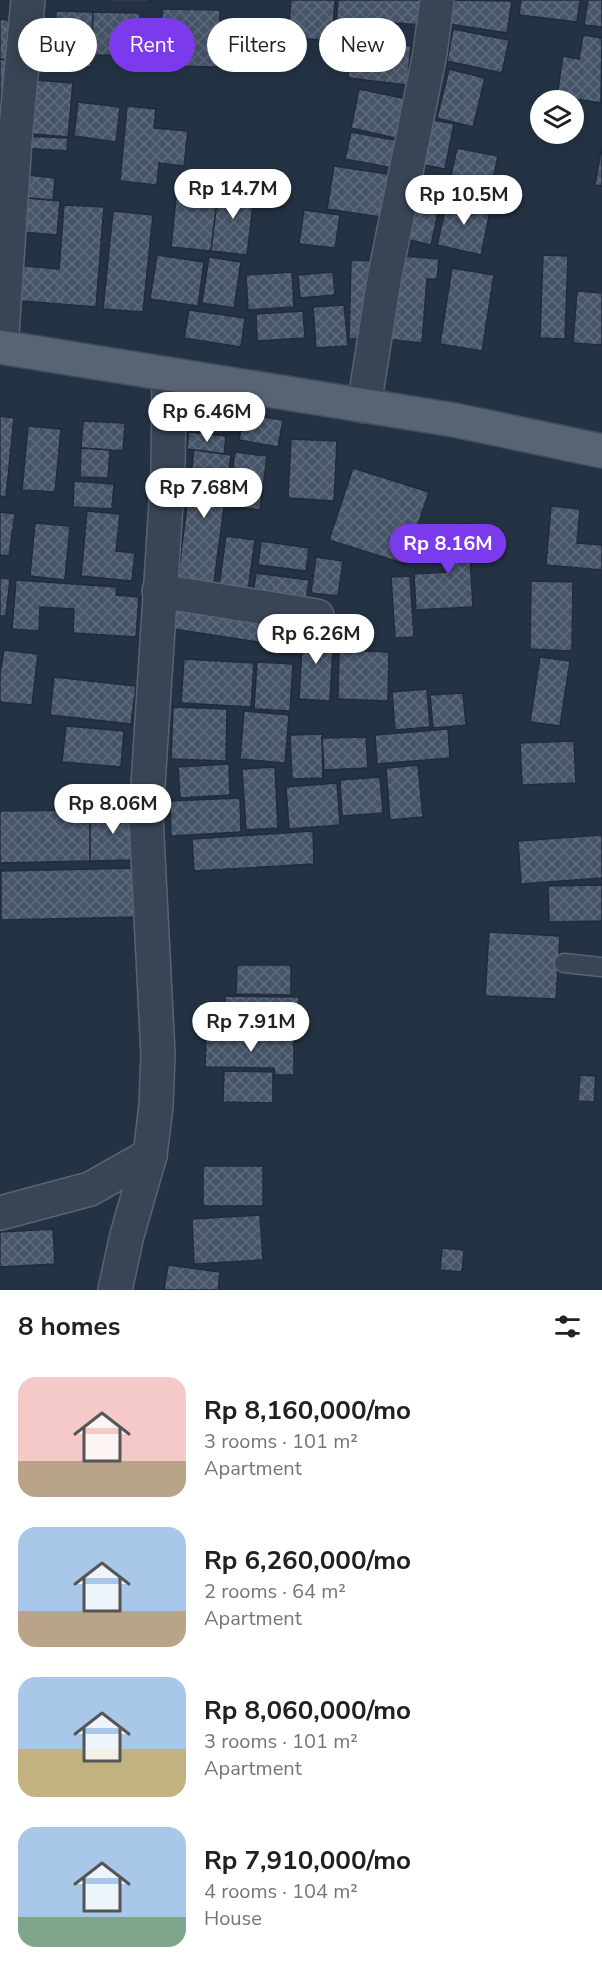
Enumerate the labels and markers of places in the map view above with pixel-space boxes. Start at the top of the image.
pin: Rp 14.7M [171,169,295,220]
pin: Rp 10.5M [402,175,526,226]
pin: Rp 6.46M [145,392,269,443]
pin: Rp 7.68M [142,468,266,519]
pin: Rp 8.16M [386,524,510,575]
pin: Rp 6.26M [254,614,378,665]
pin: Rp 8.06M [51,784,175,835]
pin: Rp 7.91M [189,1002,313,1053]

